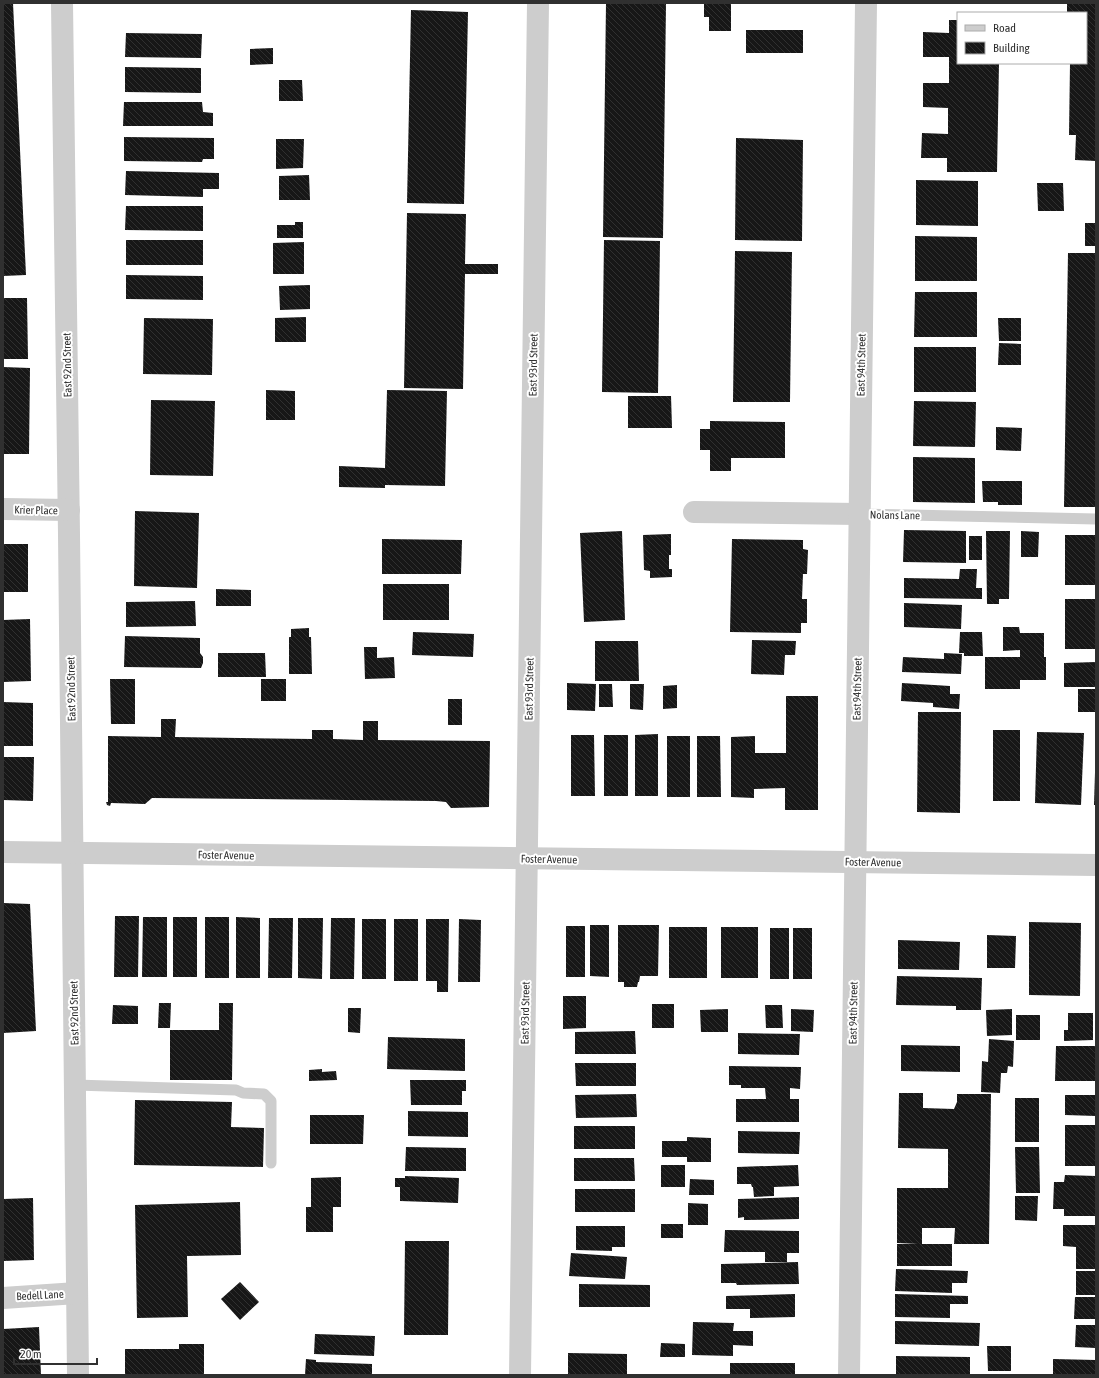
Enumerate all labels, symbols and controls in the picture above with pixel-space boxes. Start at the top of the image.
legend [957,12,1087,64]
text: Road [993,21,1016,35]
text: Building [993,41,1031,55]
street label: East 92nd Street [60,332,74,398]
street label: East 93rd Street [526,333,540,397]
street label: East 94th Street [854,333,868,397]
street label: Krier Place [14,504,58,516]
street label: Nolans Lane [870,509,920,521]
street label: East 92nd Street [64,656,78,722]
street label: East 93rd Street [522,657,536,721]
street label: East 94th Street [850,657,864,721]
street label: Foster Avenue [198,849,254,861]
street label: Foster Avenue [521,853,577,865]
street label: Foster Avenue [845,856,901,868]
street label: East 92nd Street [67,980,81,1046]
street label: East 93rd Street [518,981,532,1045]
street label: East 94th Street [846,981,860,1045]
street label: Bedell Lane [16,1288,64,1302]
scale bar [14,1340,97,1366]
text: 20 m [20,1347,42,1361]

